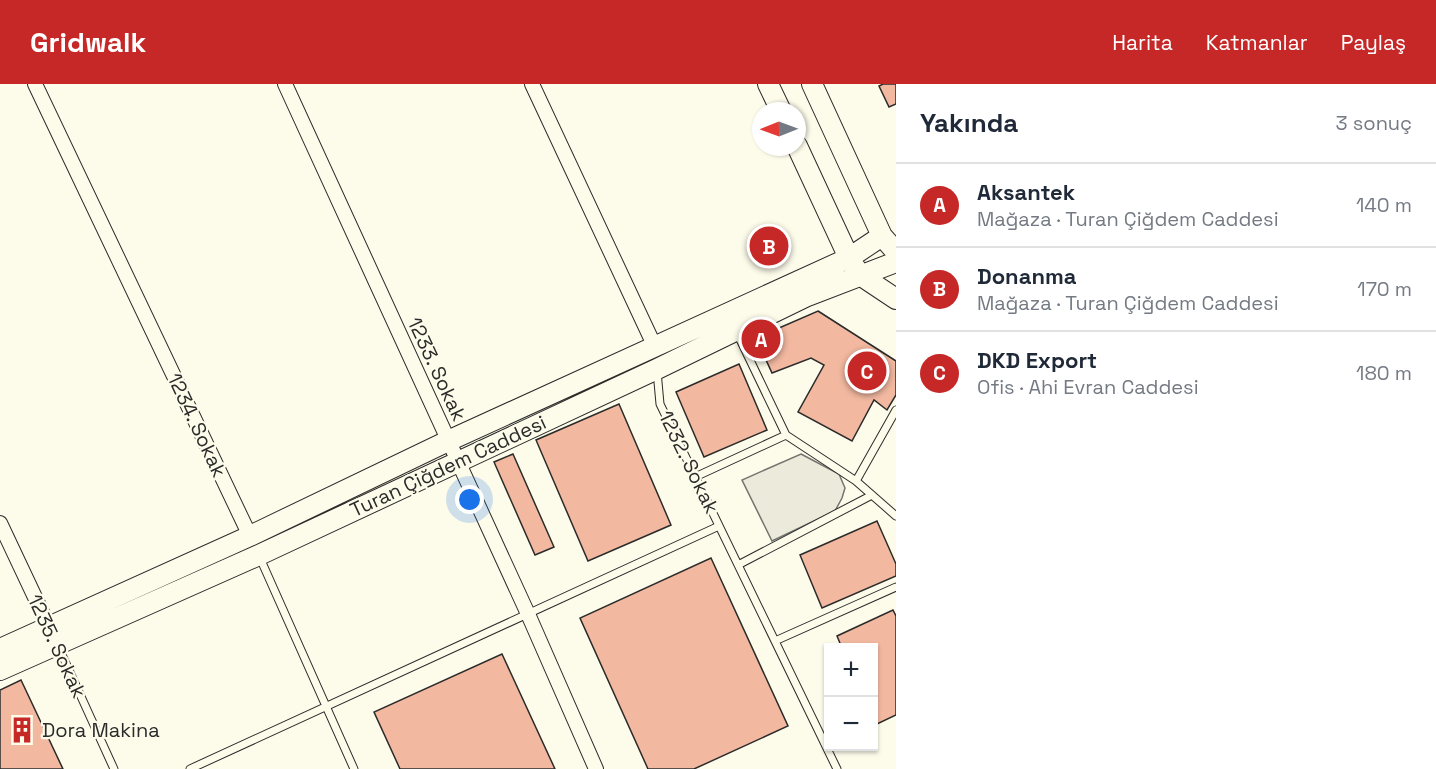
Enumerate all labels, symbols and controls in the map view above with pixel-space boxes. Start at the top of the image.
text: Gridwalk [30,24,146,60]
text: Harita [1112,29,1173,56]
text: Katmanlar [1206,29,1308,56]
text: Paylaş [1341,29,1406,56]
north arrow [752,102,806,156]
text: Yakında [920,106,1018,140]
text: 3 sonuç [1336,110,1412,136]
text: Aksantek [977,178,1075,206]
text: A [933,192,946,218]
text: 140 m [1356,192,1412,218]
text: Mağaza · Turan Çiğdem Caddesi [977,206,1279,232]
pin: B [750,224,788,268]
text: Donanma [977,262,1076,290]
text: B [933,276,946,302]
text: 170 m [1357,276,1412,302]
text: Mağaza · Turan Çiğdem Caddesi [977,290,1279,316]
street label: 1233. Sokak [402,313,472,425]
pin: A [742,316,780,362]
text: DKD Export [977,346,1097,374]
pin: C [848,348,886,394]
text: C [933,360,946,386]
text: 180 m [1356,360,1412,386]
street label: 1234. Sokak [162,369,233,481]
text: Ofis · Ahi Evran Caddesi [977,374,1199,400]
street label: 1232. Sokak [653,406,725,518]
street label: Turan Çiğdem Caddesi [346,409,550,523]
your location [455,485,484,514]
street label: 1235. Sokak [22,590,92,702]
map controls [824,643,878,751]
button: + [824,643,878,697]
button: − [824,697,878,751]
building icon: Dora Makina [7,715,37,745]
place label: Dora Makina [42,717,160,743]

